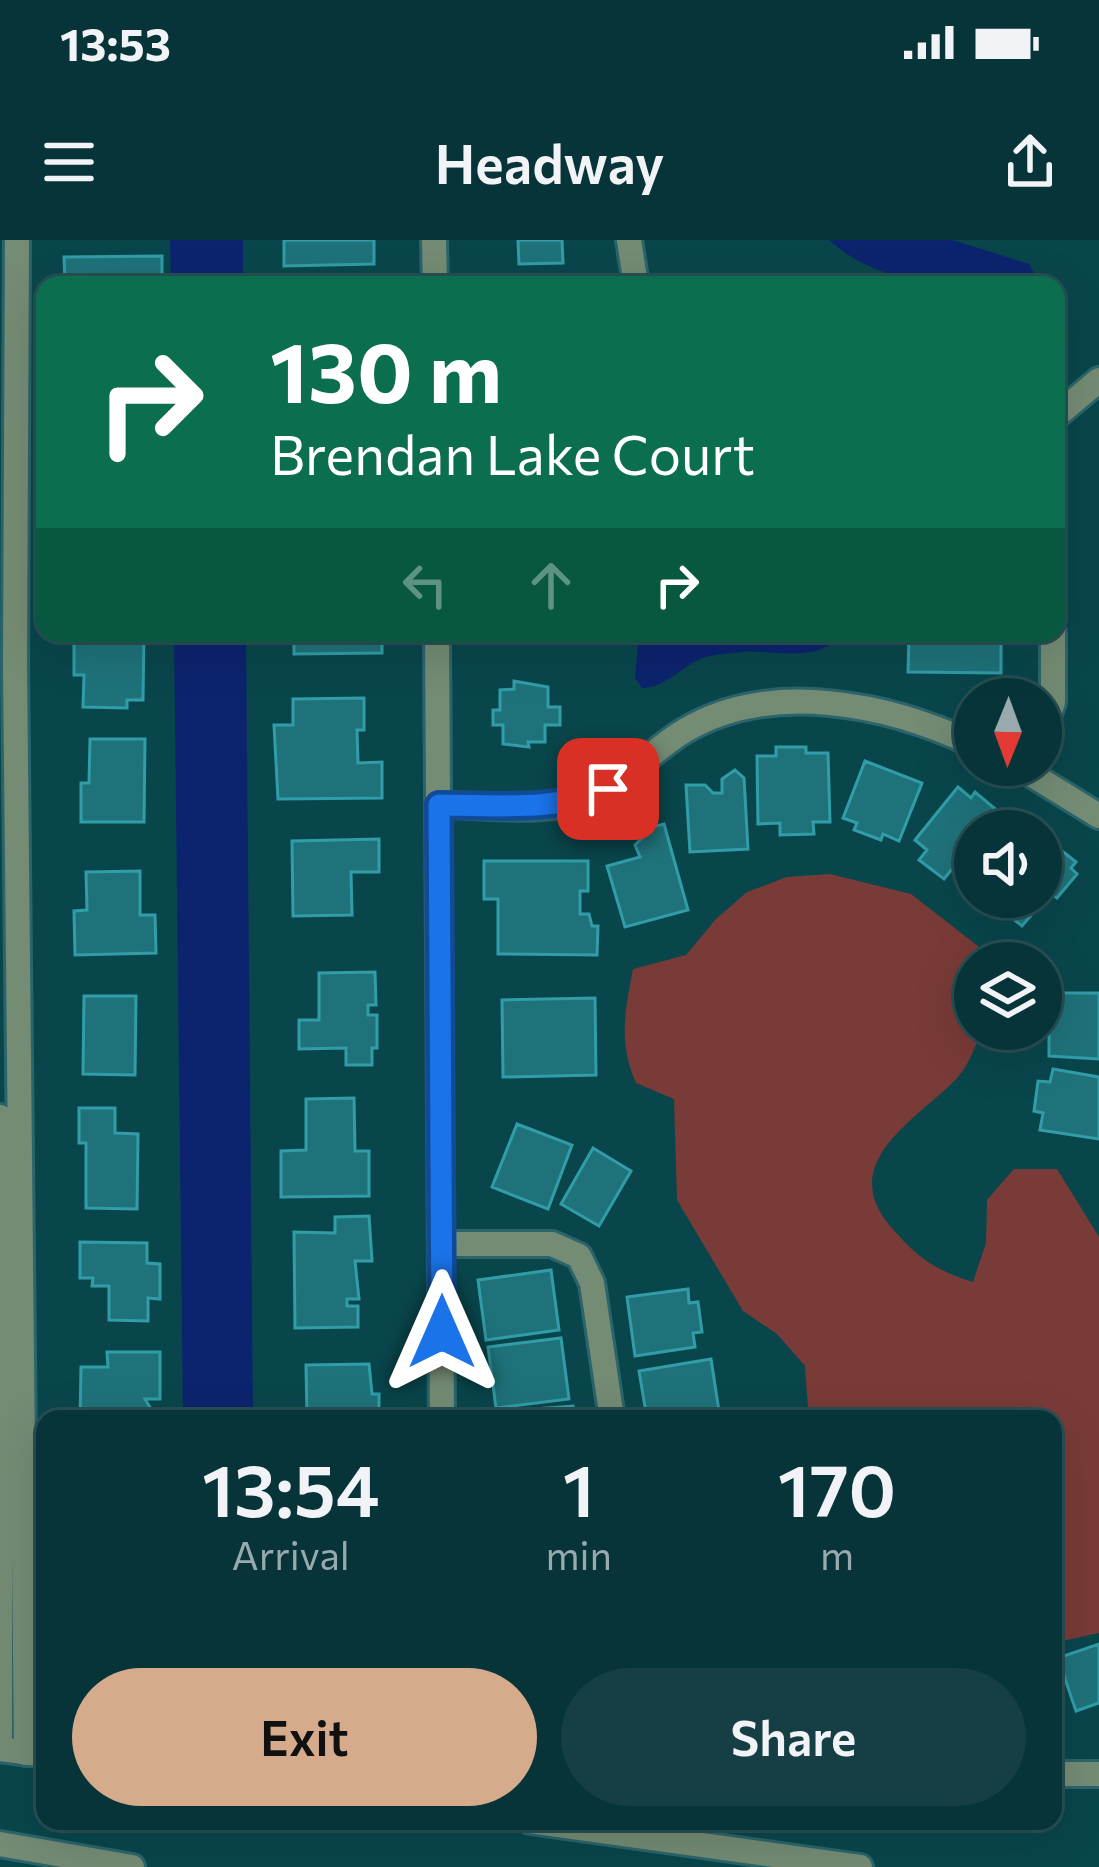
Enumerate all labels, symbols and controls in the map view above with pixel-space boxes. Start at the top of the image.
text: 13:53 [60,15,171,70]
icon: menu [36,129,102,195]
text: Headway [435,129,664,195]
icon: share [997,129,1063,195]
text: 130 m [270,318,502,420]
icon: right [72,324,228,480]
text: Brendan Lake Court [270,420,755,486]
icon: left [392,552,458,618]
icon: ahead [518,552,584,618]
icon: right [644,552,710,618]
north arrow [954,678,1062,786]
map controls [954,678,1062,1050]
pin [557,738,659,840]
icon: arrive [575,756,641,822]
button: sound [954,810,1062,918]
button: layers [954,942,1062,1050]
position arrow [379,1269,505,1395]
text: 13:54 [202,1444,380,1532]
text: 1 [563,1444,595,1532]
text: 170 [778,1444,896,1532]
text: Arrival [232,1530,350,1578]
text: min [545,1530,612,1578]
text: m [820,1530,854,1578]
button: Exit [72,1668,537,1806]
button: Share [561,1668,1026,1806]

